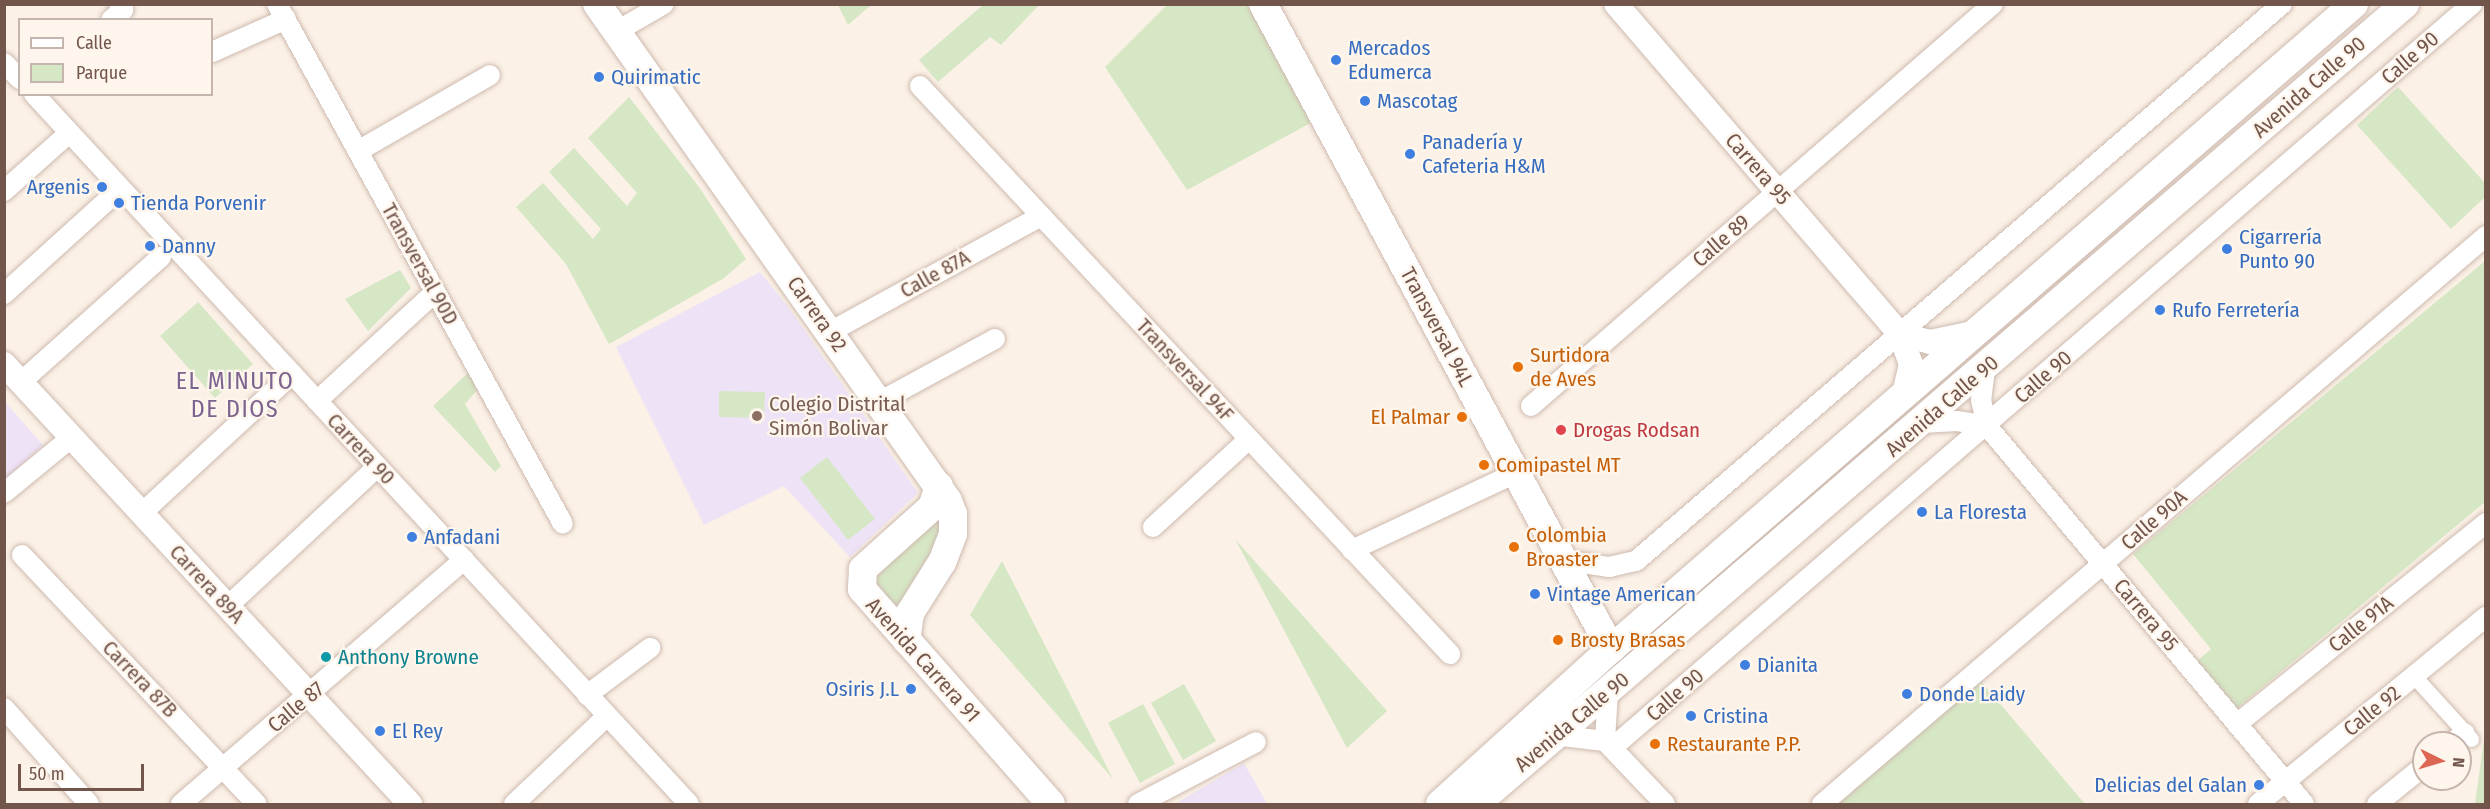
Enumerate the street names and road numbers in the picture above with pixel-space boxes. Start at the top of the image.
street label: Calle 90 [2376,26,2444,90]
street label: Avenida Calle 90 [2247,31,2371,143]
street label: Carrera 95 [1720,128,1796,210]
street label: Transversal 90D [376,199,464,329]
street label: Calle 89 [1687,209,1755,273]
street label: Calle 87A [896,245,974,303]
street label: Transversal 94L [1395,263,1479,391]
street label: Carrera 92 [782,271,852,357]
street label: Transversal 94F [1131,313,1239,427]
street label: Calle 90 [2009,345,2077,409]
street label: Avenida Calle 90 [1880,350,2004,462]
street label: Carrera 90 [322,408,400,490]
street label: Calle 90A [2116,485,2192,555]
street label: Carrera 89A [164,539,250,629]
street label: Carrera 95 [2108,574,2184,656]
street label: Calle 91A [2324,590,2398,658]
street label: Avenida Carrera 91 [861,593,985,727]
street label: Carrera 87B [97,635,183,723]
street label: Calle 90 [1641,663,1709,727]
street label: Avenida Calle 90 [1510,667,1634,777]
street label: Calle 87 [263,676,329,738]
street label: Calle 92 [2338,680,2406,742]

